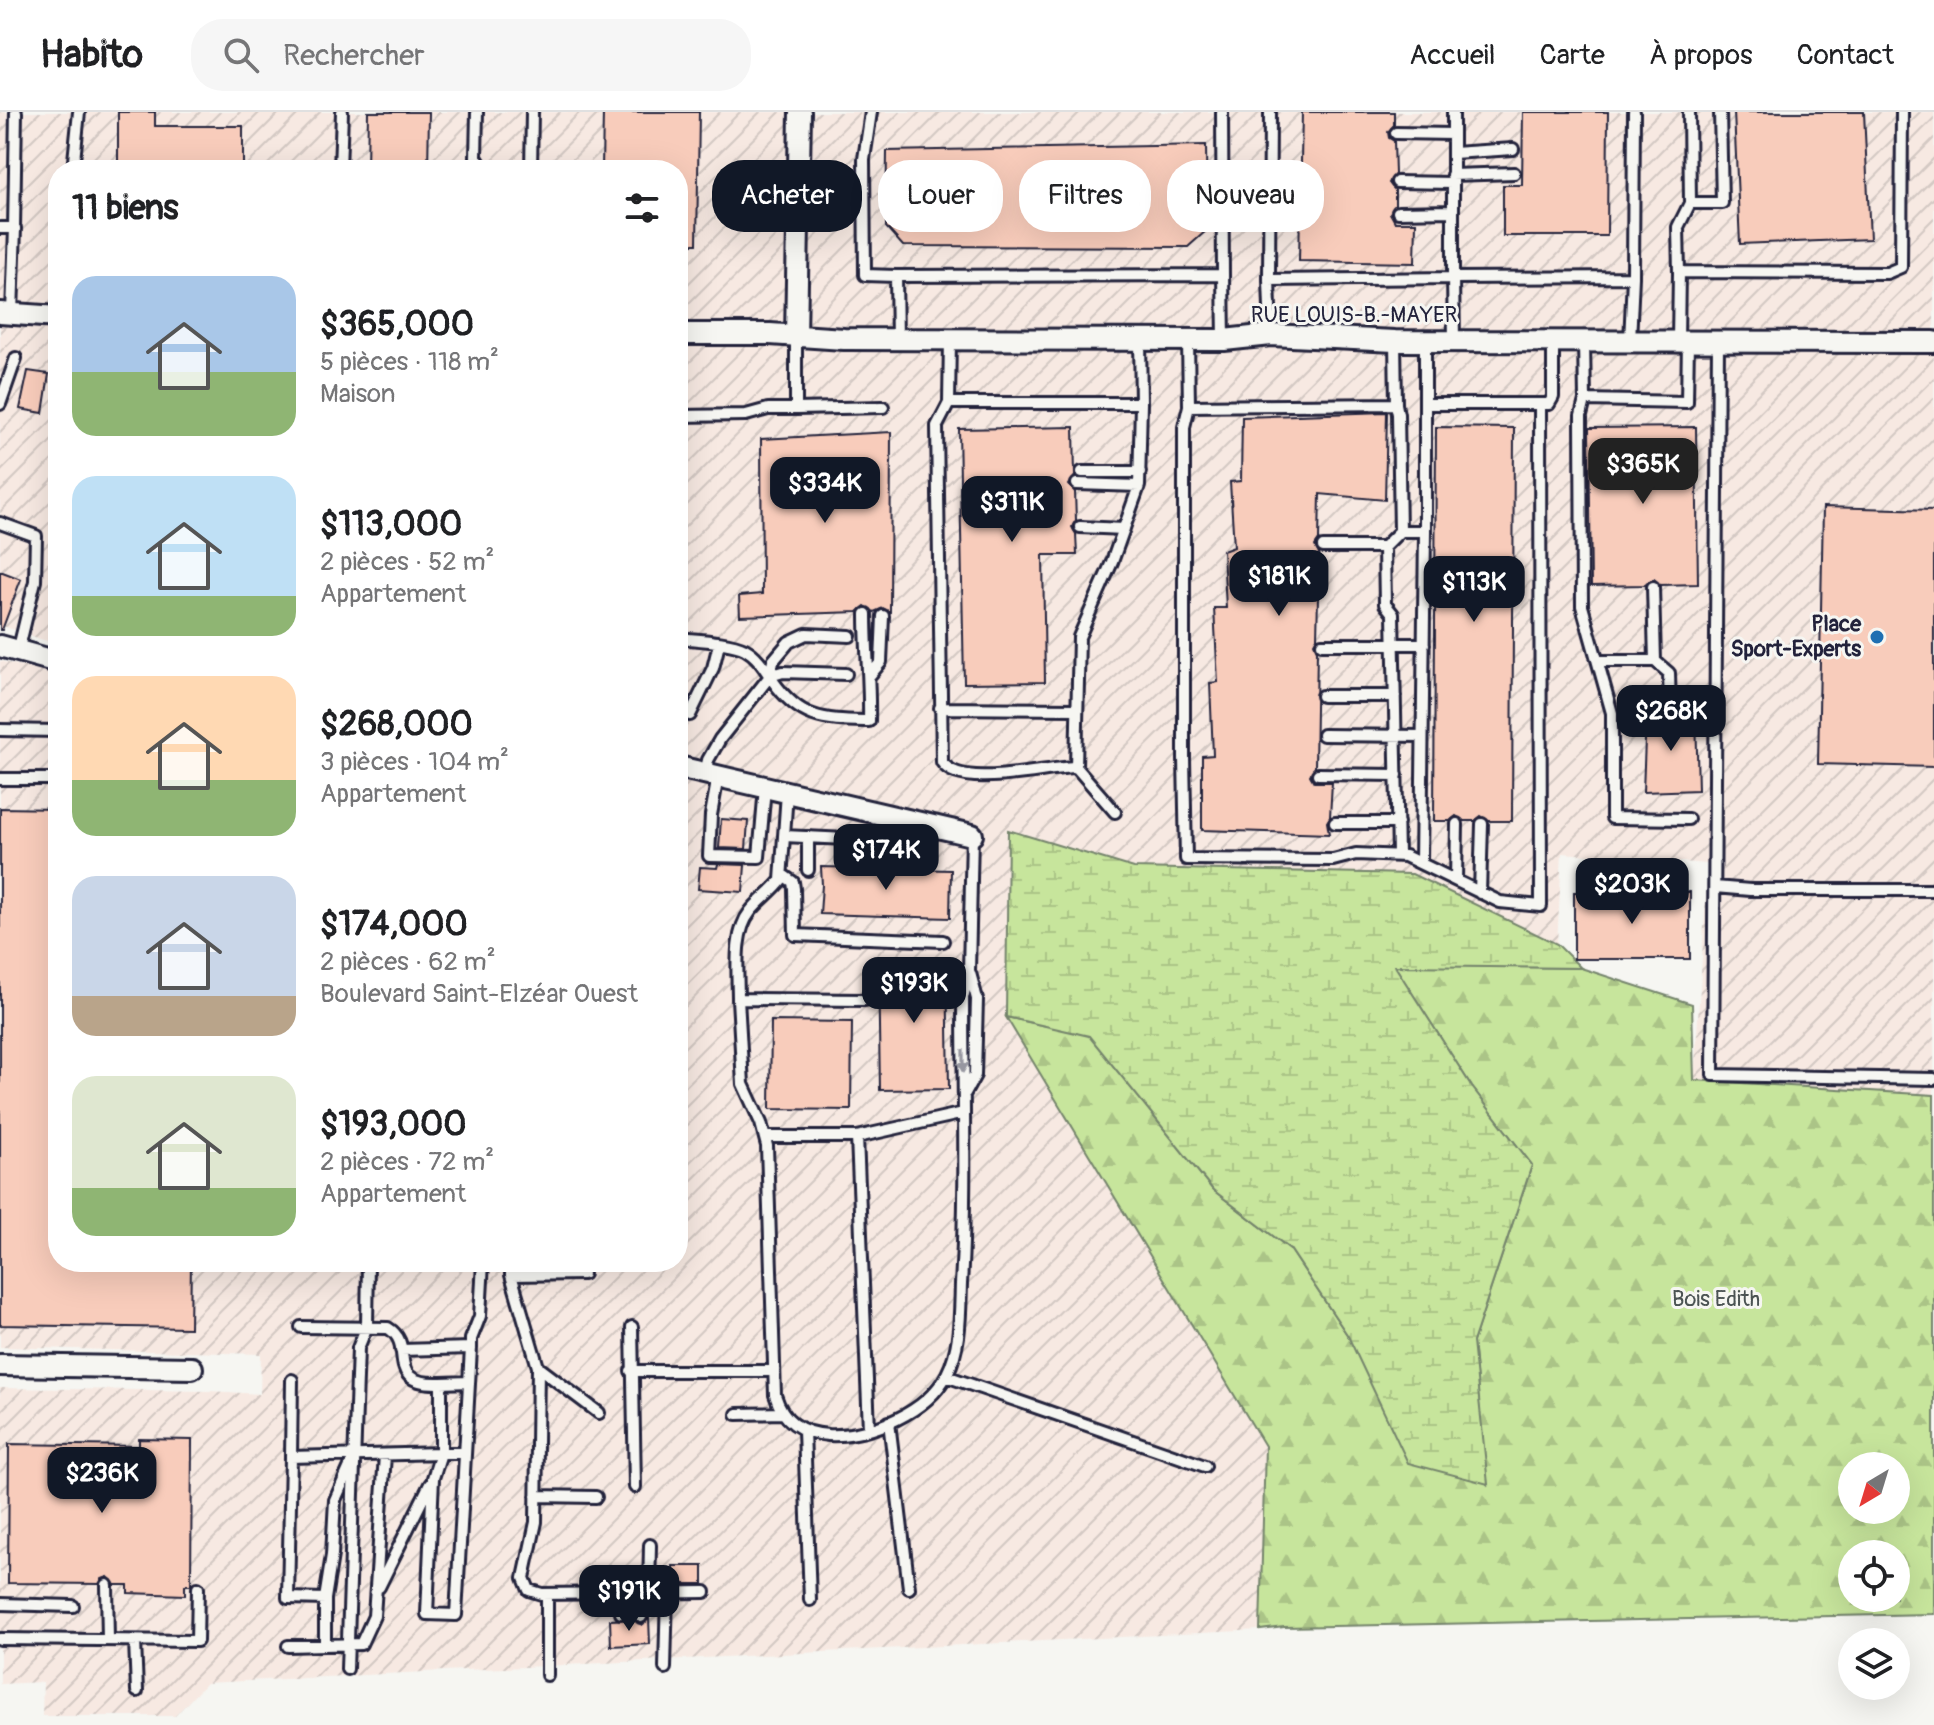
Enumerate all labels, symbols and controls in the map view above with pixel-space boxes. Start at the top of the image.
search box [191,19,751,91]
text: Habito [40,31,143,79]
icon: search [219,33,263,77]
text: Rechercher [283,37,425,74]
text: Accueil [1409,38,1496,73]
text: Carte [1540,38,1605,73]
text: À propos [1649,38,1753,73]
text: Contact [1797,38,1894,73]
chip: Acheter [712,160,862,232]
chip: Louer [878,160,1003,232]
chip: Filtres [1019,160,1151,232]
chip: Nouveau [1167,160,1324,232]
icon: filters [620,186,664,230]
text: 11 biens [72,187,179,230]
street label: RUE LOUIS-B.-MAYER [1251,301,1457,329]
text: $365,000 [320,303,474,346]
icon: home [136,308,232,404]
text: 5 pièces · 118 m² [320,346,499,378]
text: Maison [320,378,395,410]
pin: $365K [1587,438,1699,506]
text: $365K [1606,448,1680,480]
pin: $334K [769,457,881,525]
text: $334K [788,467,862,499]
pin: $311K [956,476,1068,544]
text: $311K [980,486,1044,518]
text: $113,000 [320,503,462,546]
icon: home [136,508,232,604]
text: 2 pièces · 52 m² [320,546,495,578]
pin: $181K [1223,550,1335,618]
pin: $113K [1418,556,1530,624]
text: $181K [1247,560,1311,592]
text: $113K [1442,566,1506,598]
text: Appartement [320,578,466,610]
place label: Place Sport-Experts [1731,610,1862,663]
marker: Place Sport-Experts [1868,628,1886,646]
pin: $268K [1615,685,1727,753]
text: $268K [1635,695,1707,727]
text: $268,000 [320,703,473,746]
icon: home [136,708,232,804]
text: 3 pièces · 104 m² [320,746,509,778]
text: Appartement [320,778,466,810]
pin: $174K [830,824,942,892]
text: $174K [852,834,920,866]
pin: $203K [1576,858,1688,926]
text: $203K [1594,868,1670,900]
text: $174,000 [320,903,468,946]
icon: home [136,908,232,1004]
text: 2 pièces · 62 m² [320,946,496,978]
pin: $193K [858,957,970,1025]
text: $193K [880,967,948,999]
text: Boulevard Saint-Elzéar Ouest [320,978,638,1010]
one-way arrow [957,1049,969,1074]
text: $193,000 [320,1103,467,1146]
icon: home [136,1108,232,1204]
text: 2 pièces · 72 m² [320,1146,494,1178]
text: Appartement [320,1178,466,1210]
park label: Bois Edith [1672,1285,1760,1313]
pin: $236K [46,1447,158,1515]
north arrow [1838,1452,1910,1524]
map controls [1838,1452,1910,1700]
text: $236K [65,1457,139,1489]
button: locate [1838,1540,1910,1612]
pin: $191K [573,1565,685,1633]
text: $191K [597,1575,661,1607]
button: layers [1838,1628,1910,1700]

